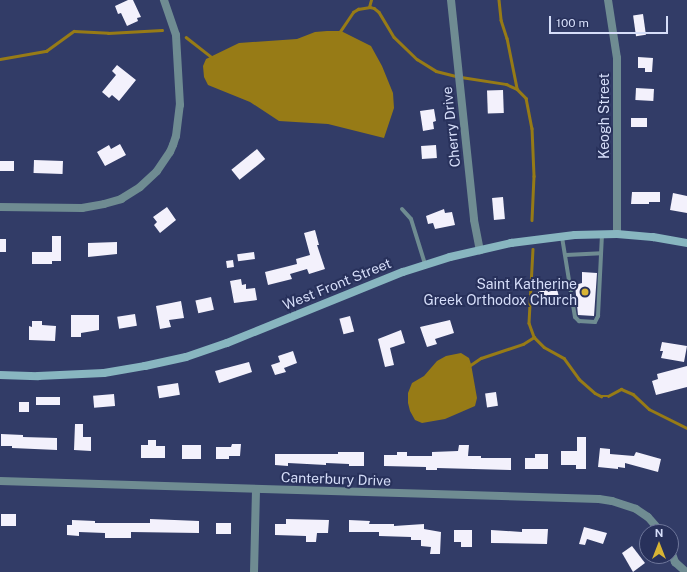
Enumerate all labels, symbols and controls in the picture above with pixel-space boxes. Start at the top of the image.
scale bar [551,8,670,34]
text: 100 m [556,16,589,30]
street label: Keogh Street [596,73,612,159]
street label: Cherry Drive [438,86,464,168]
street label: West Front Street [280,255,394,313]
place label: Saint Katherine Greek Orthodox Church [423,276,577,308]
marker: Saint Katherine Greek Orthodox Church [580,287,590,297]
street label: Canterbury Drive [281,469,391,489]
north arrow [639,524,679,564]
text: N [655,527,663,539]

